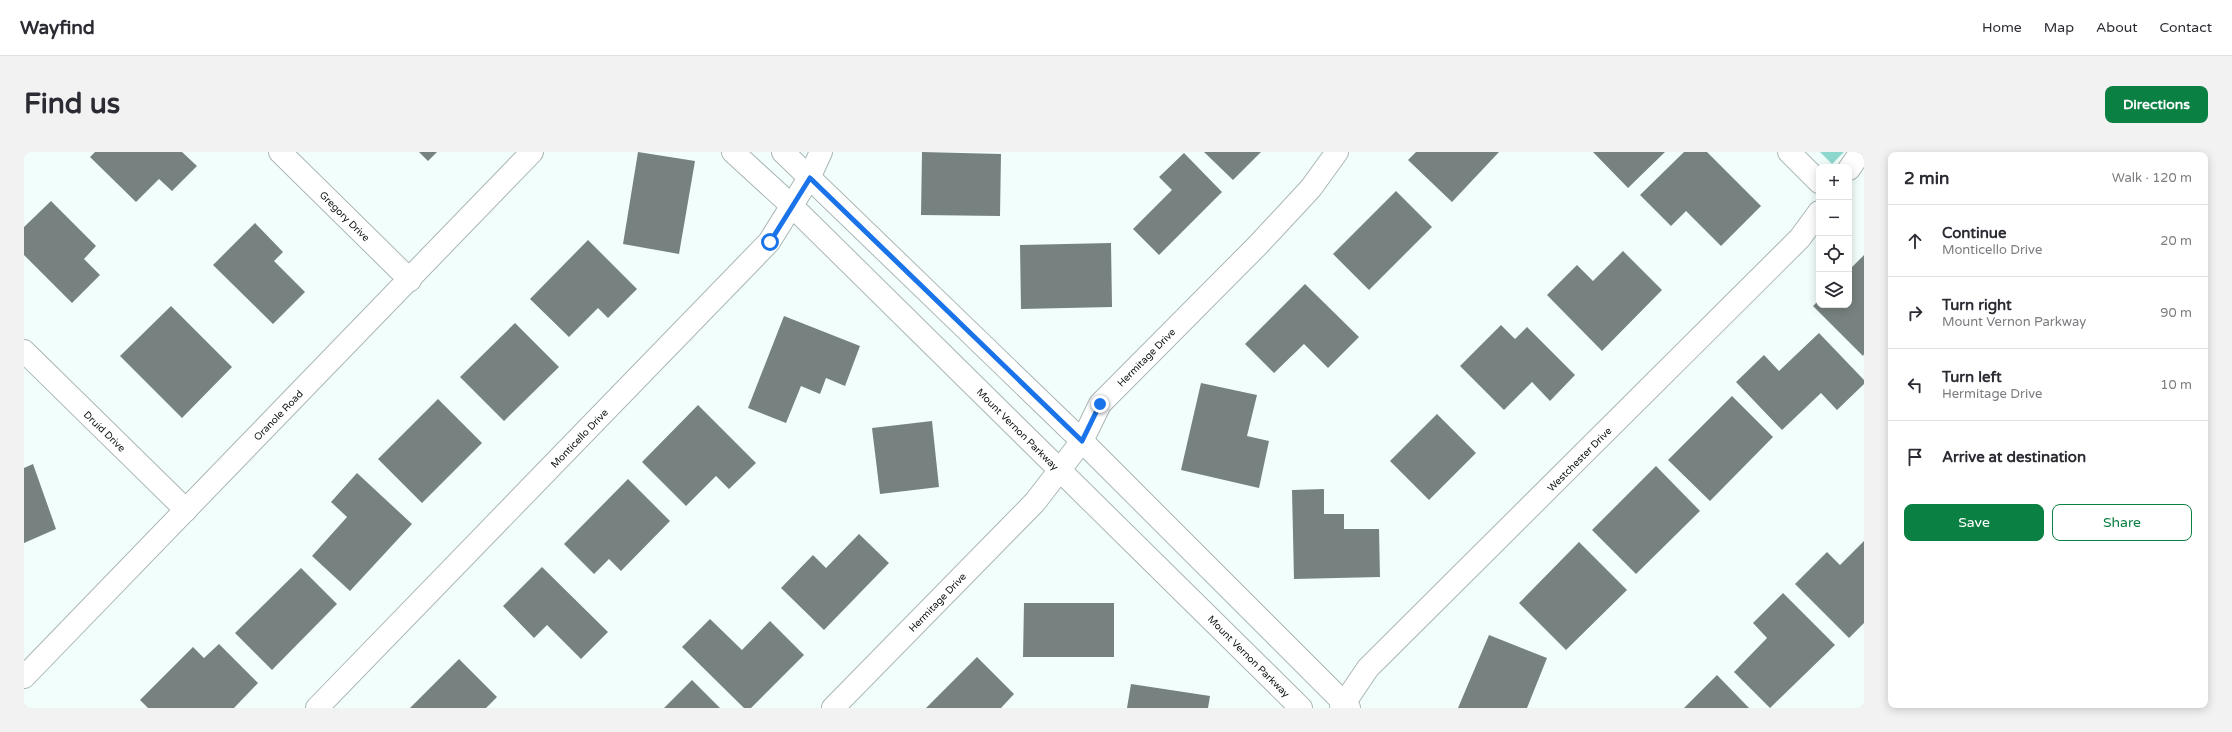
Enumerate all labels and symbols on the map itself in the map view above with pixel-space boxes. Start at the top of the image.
street label: Gregory Drive [317,189,372,244]
route start [761,233,779,251]
street label: Hermitage Drive [1115,326,1178,389]
street label: Mount Vernon Parkway [974,386,1061,474]
street label: Oranole Road [252,388,306,443]
route end [1091,395,1109,413]
street label: Monticello Drive [549,407,611,471]
street label: Druid Drive [81,409,128,455]
street label: Westchester Drive [1545,425,1615,494]
street label: Hermitage Drive [907,571,969,635]
street label: Mount Vernon Parkway [1205,613,1292,701]

